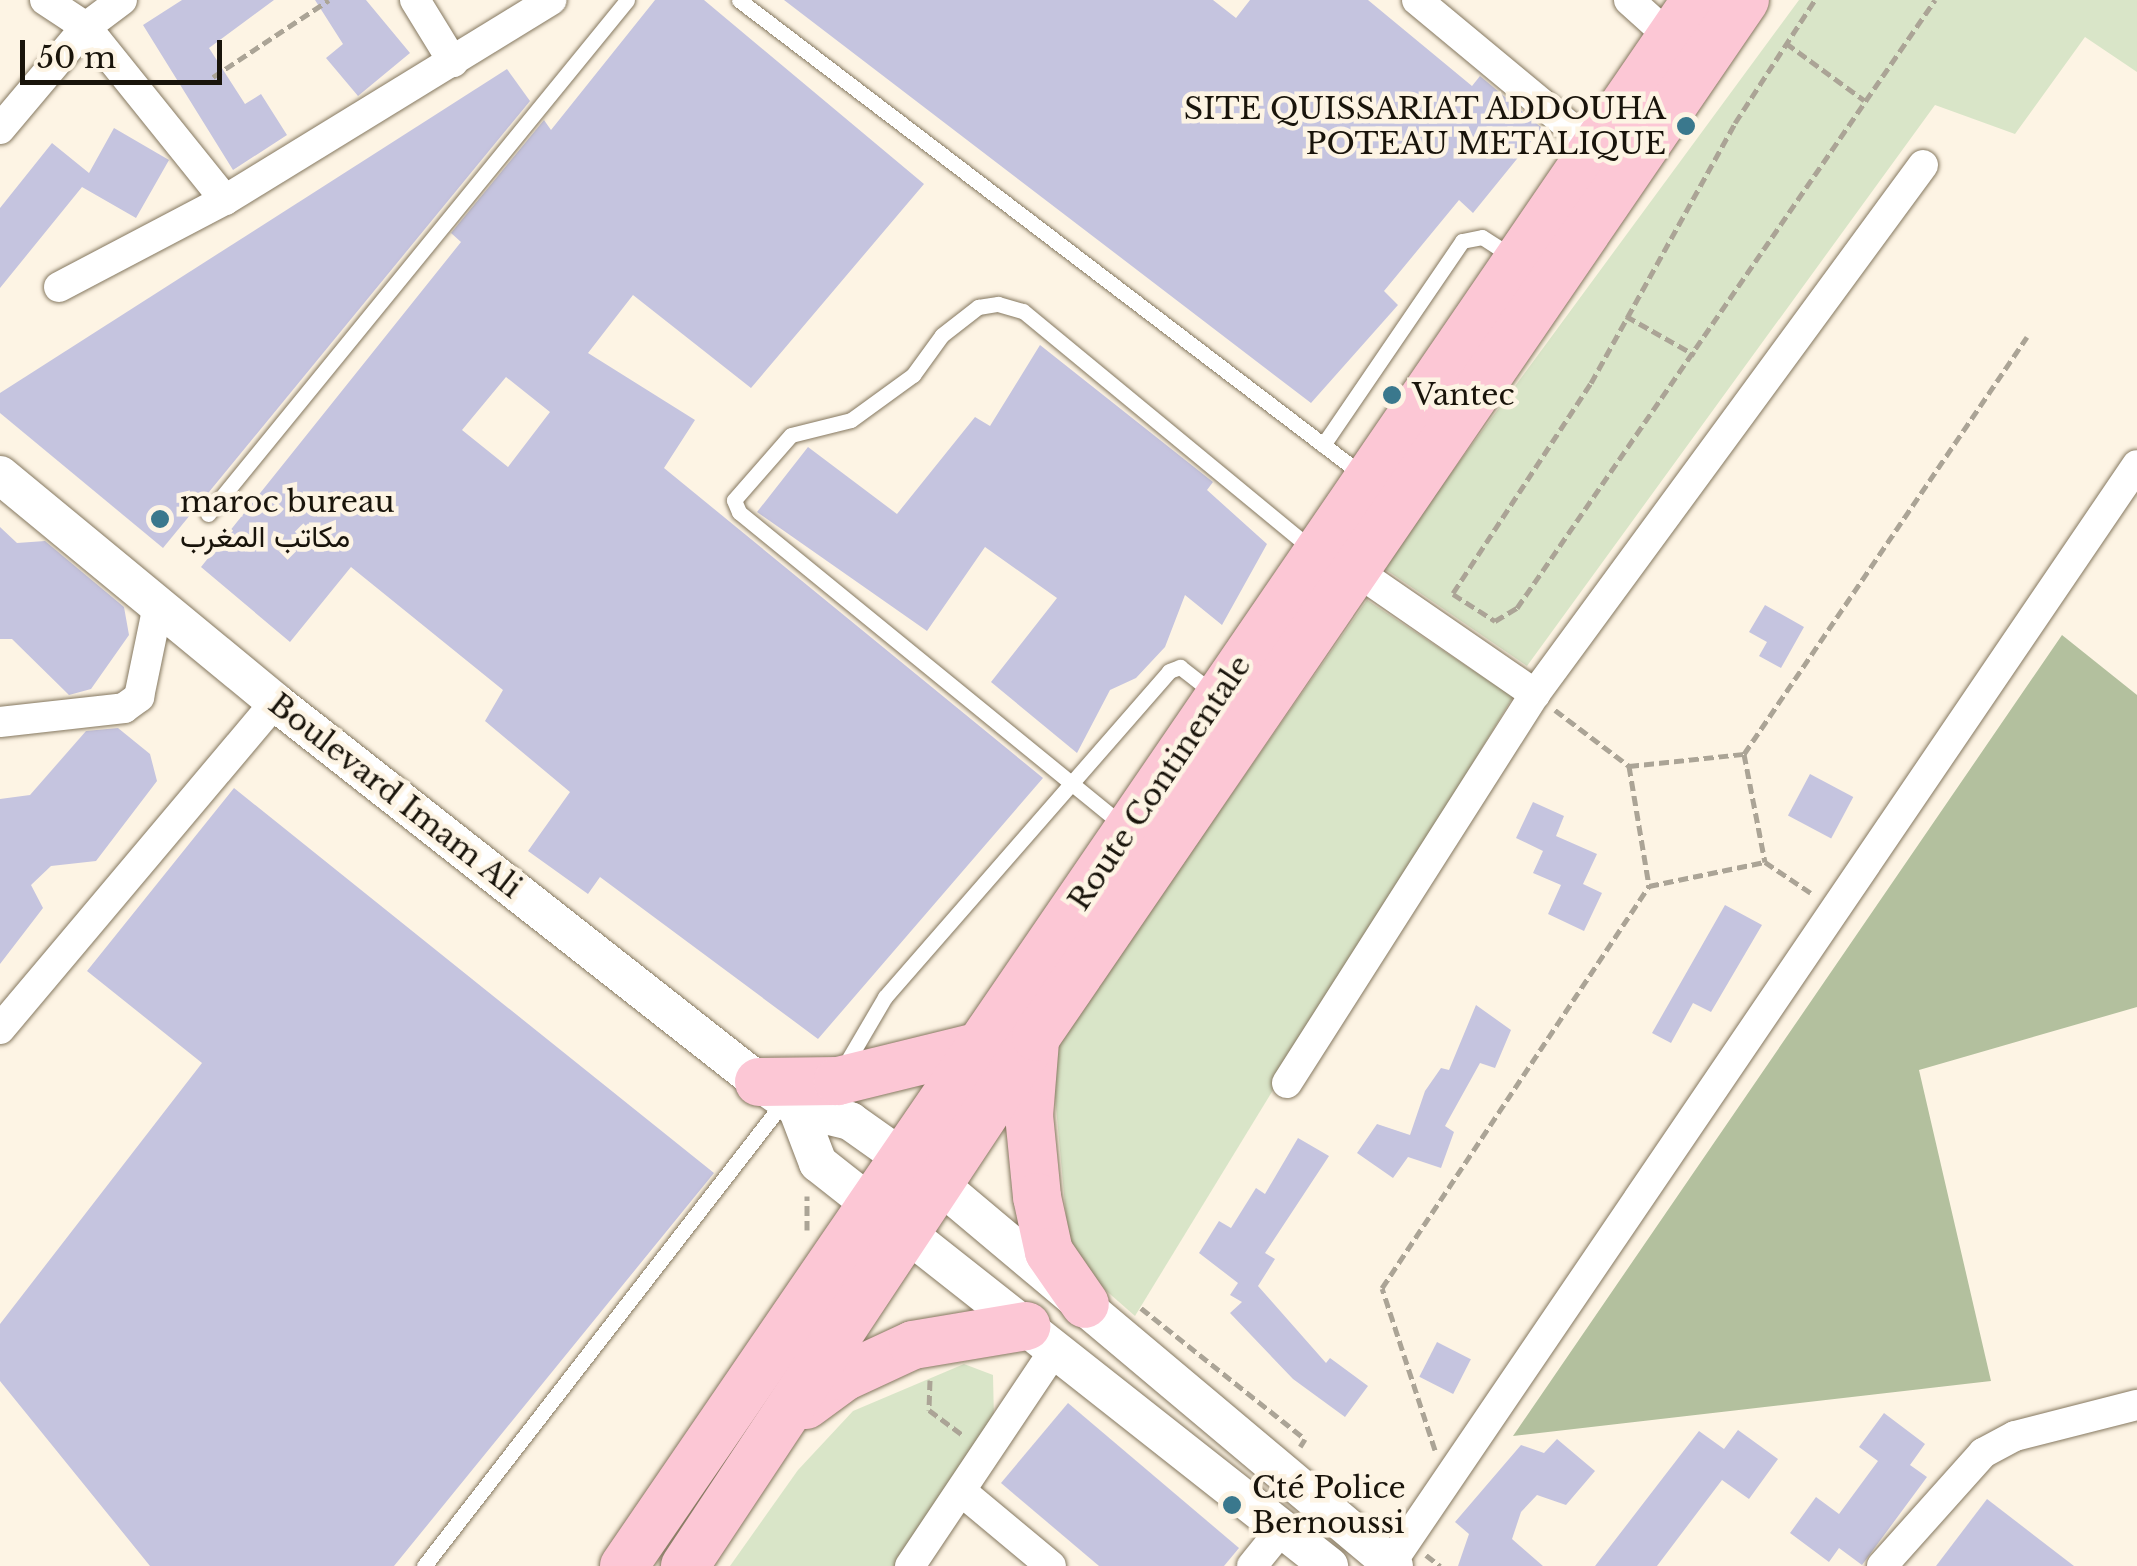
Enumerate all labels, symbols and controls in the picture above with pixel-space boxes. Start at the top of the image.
scale bar [25,20,228,82]
text: 50 m [37,39,116,76]
place label: SITE QUISSARIAT ADDOUHA POTEAU METALIQUE [1182,91,1666,162]
marker: SITE QUISSARIAT ADDOUHA POTEAU METALIQUE [1675,115,1697,137]
place label: Vantec [1412,377,1515,413]
marker: Vantec [1381,384,1403,406]
place label: maroc bureau مكاتب المغرب [180,484,395,554]
marker: maroc bureau مكاتب المغرب [149,508,171,530]
street label: Route Continentale [1061,649,1259,917]
street label: Boulevard Imam Ali [261,686,529,906]
place label: Cté Police Bernoussi [1252,1470,1406,1540]
marker: Cté Police Bernoussi [1221,1494,1243,1516]

